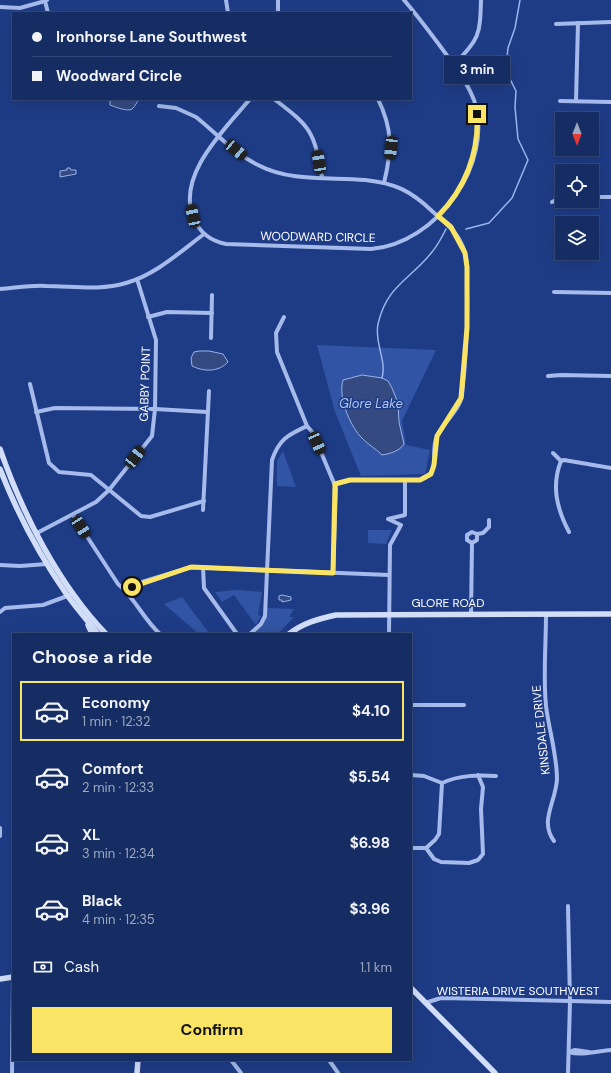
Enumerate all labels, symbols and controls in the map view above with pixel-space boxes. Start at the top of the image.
text: Ironhorse Lane Southwest [56,27,247,47]
callout: 3 min [444,56,510,84]
text: 3 min [460,61,494,78]
text: Woodward Circle [56,66,182,86]
route end [468,105,486,123]
north arrow [555,112,599,156]
map controls [555,112,599,260]
car [384,135,398,161]
car [223,138,249,162]
car [311,149,327,175]
button: locate [555,164,599,208]
car [185,203,201,229]
button: layers [555,216,599,260]
street label: WOODWARD CIRCLE [260,228,376,246]
street label: GABBY POINT [136,346,154,422]
water label: Glore Lake [339,395,403,412]
car [307,430,327,456]
car [123,444,147,470]
car [69,514,93,540]
route start [123,578,141,596]
street label: GLORE ROAD [411,595,485,611]
text: Choose a ride [32,645,153,669]
street label: KINSDALE DRIVE [528,684,554,776]
icon: car [34,693,70,729]
text: Economy [82,693,150,713]
text: $4.10 [352,701,390,721]
text: 1 min · 12:32 [82,713,151,730]
icon: car [34,759,70,795]
text: Comfort [82,759,143,779]
text: $5.54 [349,767,390,787]
text: 2 min · 12:33 [82,779,154,796]
icon: car [34,825,70,861]
text: XL [82,825,100,845]
text: $6.98 [350,833,390,853]
text: 3 min · 12:34 [82,845,155,862]
icon: car [34,891,70,927]
text: Black [82,891,122,911]
text: $3.96 [350,899,390,919]
text: 4 min · 12:35 [82,911,155,928]
icon: cash [32,956,54,978]
text: Cash [64,957,99,977]
text: 1.1 km [360,959,392,976]
street label: WISTERIA DRIVE SOUTHWEST [437,983,600,999]
button: Confirm [32,1007,392,1053]

